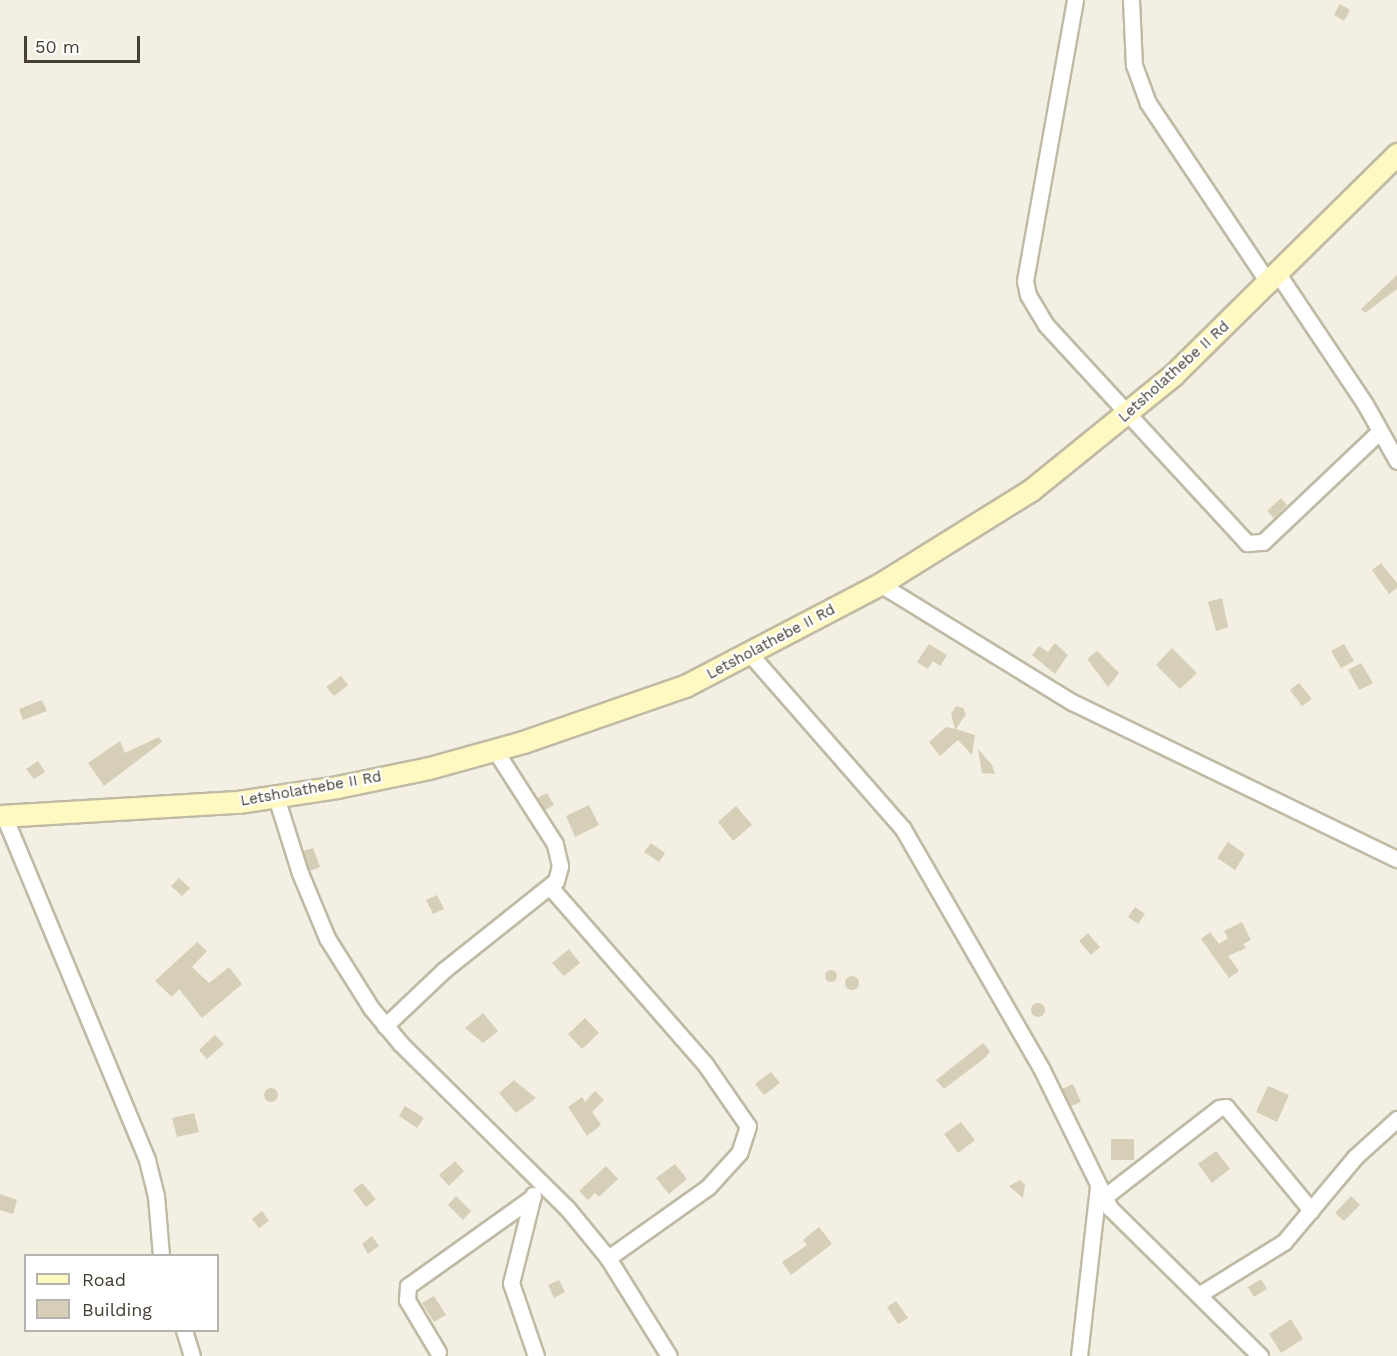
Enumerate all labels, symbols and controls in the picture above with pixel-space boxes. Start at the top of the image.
scale bar [27,24,142,62]
text: 50 m [35,36,80,57]
street label: Letsholathebe II Rd [1115,317,1233,427]
street label: Letsholathebe II Rd [704,600,838,684]
street label: Letsholathebe II Rd [239,768,383,810]
legend [24,1254,219,1332]
text: Road [82,1269,126,1290]
text: Building [82,1299,152,1320]

